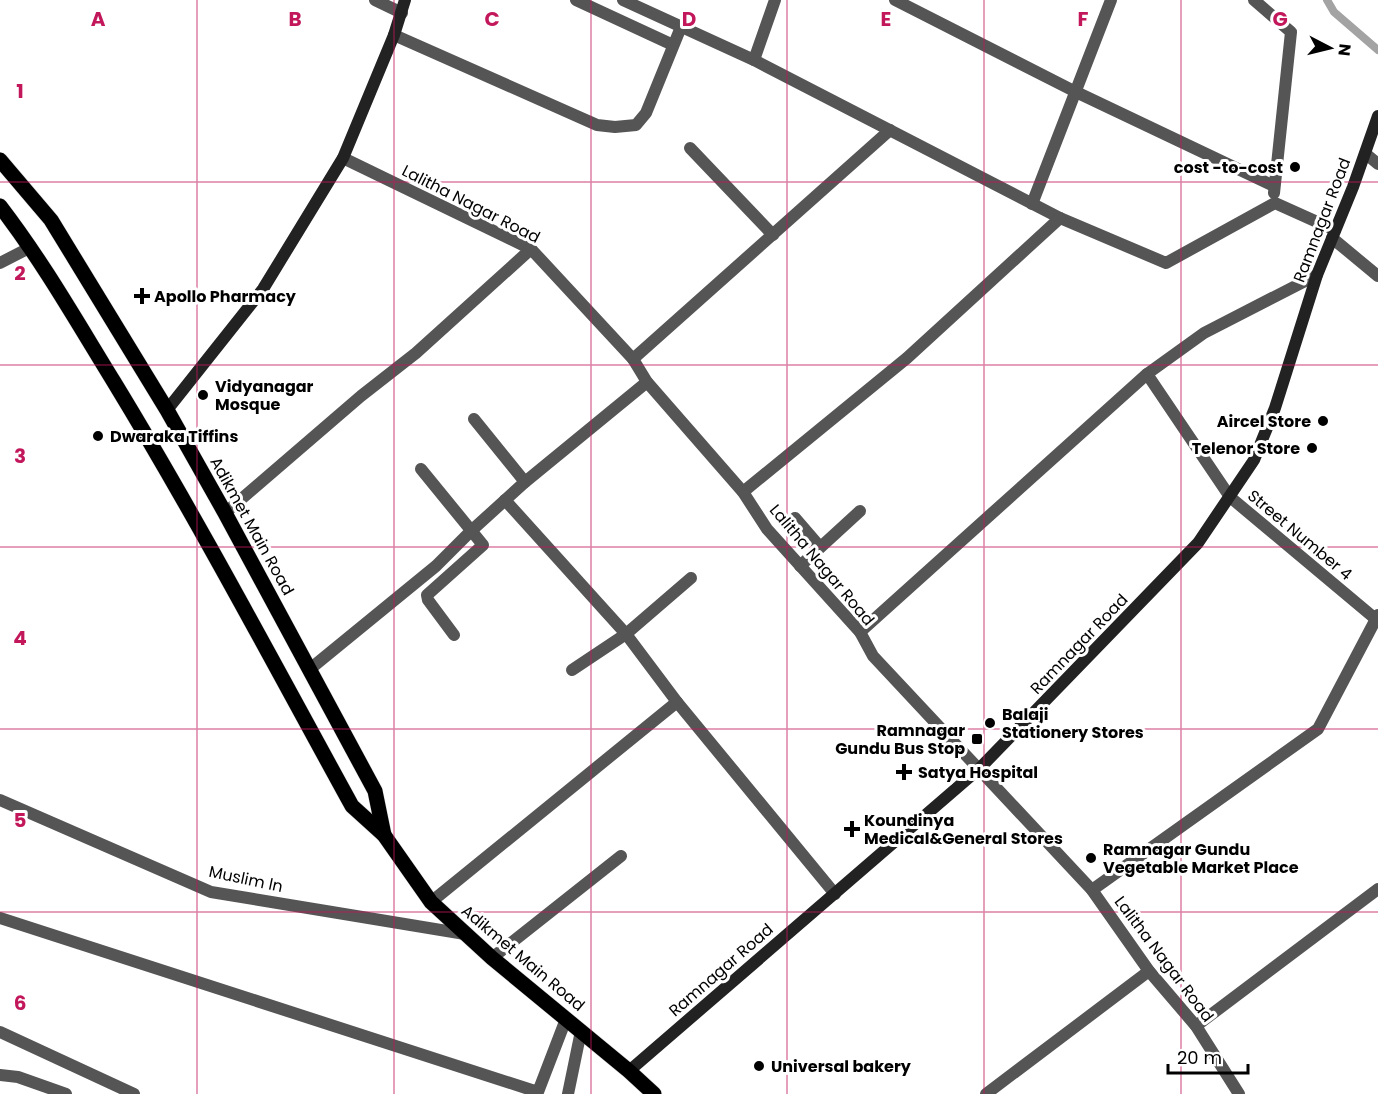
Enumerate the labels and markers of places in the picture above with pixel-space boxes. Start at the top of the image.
place label: cost -to-cost [1174,156,1283,179]
marker: cost -to-cost [1288,160,1302,174]
place label: Apollo Pharmacy [154,285,297,308]
marker: Apollo Pharmacy [135,289,149,303]
place label: Vidyanagar Mosque [215,375,314,416]
marker: Vidyanagar Mosque [196,388,210,402]
place label: Aircel Store [1217,410,1311,433]
marker: Aircel Store [1316,414,1330,428]
place label: Dwaraka Tiffins [110,425,238,448]
marker: Dwaraka Tiffins [91,429,105,443]
place label: Telenor Store [1192,437,1300,460]
marker: Telenor Store [1305,441,1319,455]
place label: Balaji Stationery Stores [1002,703,1144,744]
marker: Balaji Stationery Stores [983,716,997,730]
place label: Ramnagar Gundu Bus Stop [835,719,965,760]
marker: Ramnagar Gundu Bus Stop [970,732,984,746]
place label: Satya Hospital [918,761,1038,784]
marker: Satya Hospital [895,763,913,781]
place label: Koundinya Medical&General Stores [864,809,1063,850]
marker: Koundinya Medical&General Stores [845,822,859,836]
place label: Ramnagar Gundu Vegetable Market Place [1103,838,1299,879]
marker: Ramnagar Gundu Vegetable Market Place [1084,851,1098,865]
place label: Universal bakery [771,1055,912,1078]
marker: Universal bakery [752,1059,766,1073]

